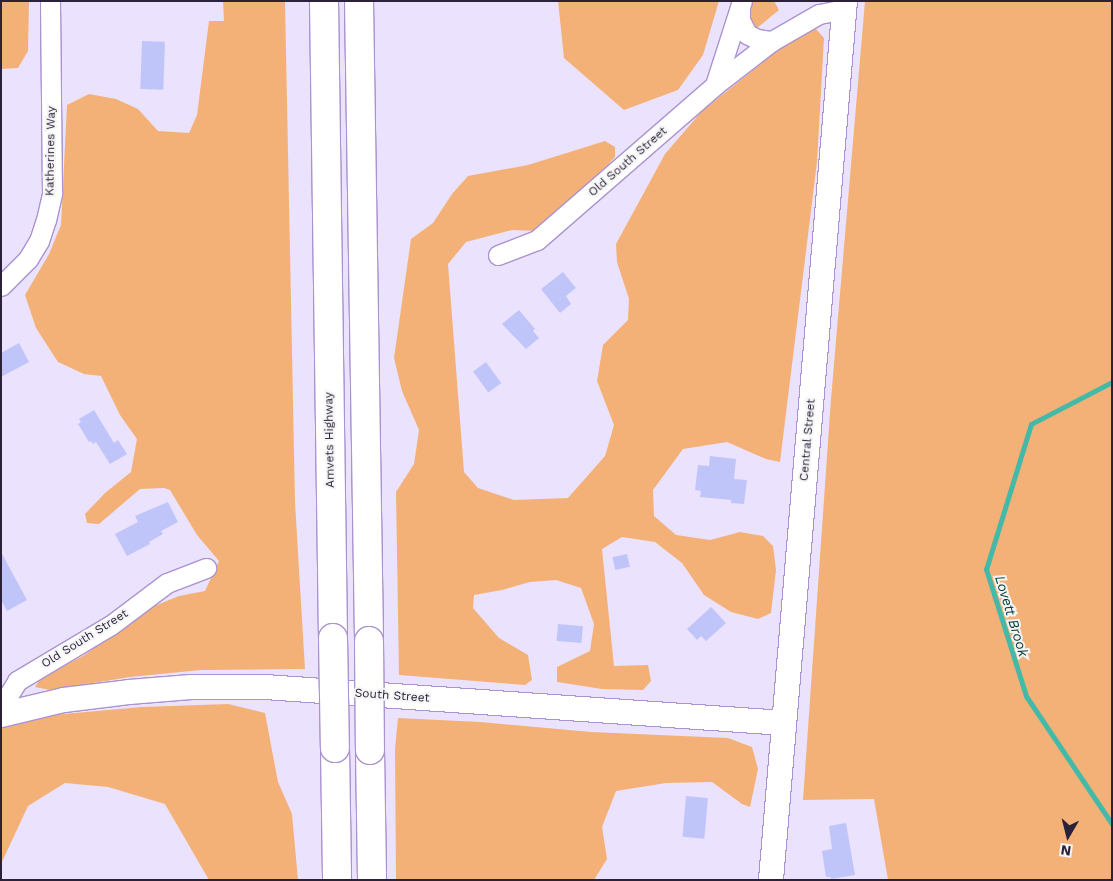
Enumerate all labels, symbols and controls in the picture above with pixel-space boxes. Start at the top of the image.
street label: Katherines Way [43,106,59,196]
street label: Old South Street [586,124,670,200]
street label: Amvets Highway [322,392,338,488]
street label: Central Street [797,398,819,482]
water label: Lovett Brook [992,573,1032,659]
street label: Old South Street [39,607,131,671]
street label: South Street [354,686,430,706]
north arrow [1043,811,1093,861]
text: N [1060,842,1072,859]

